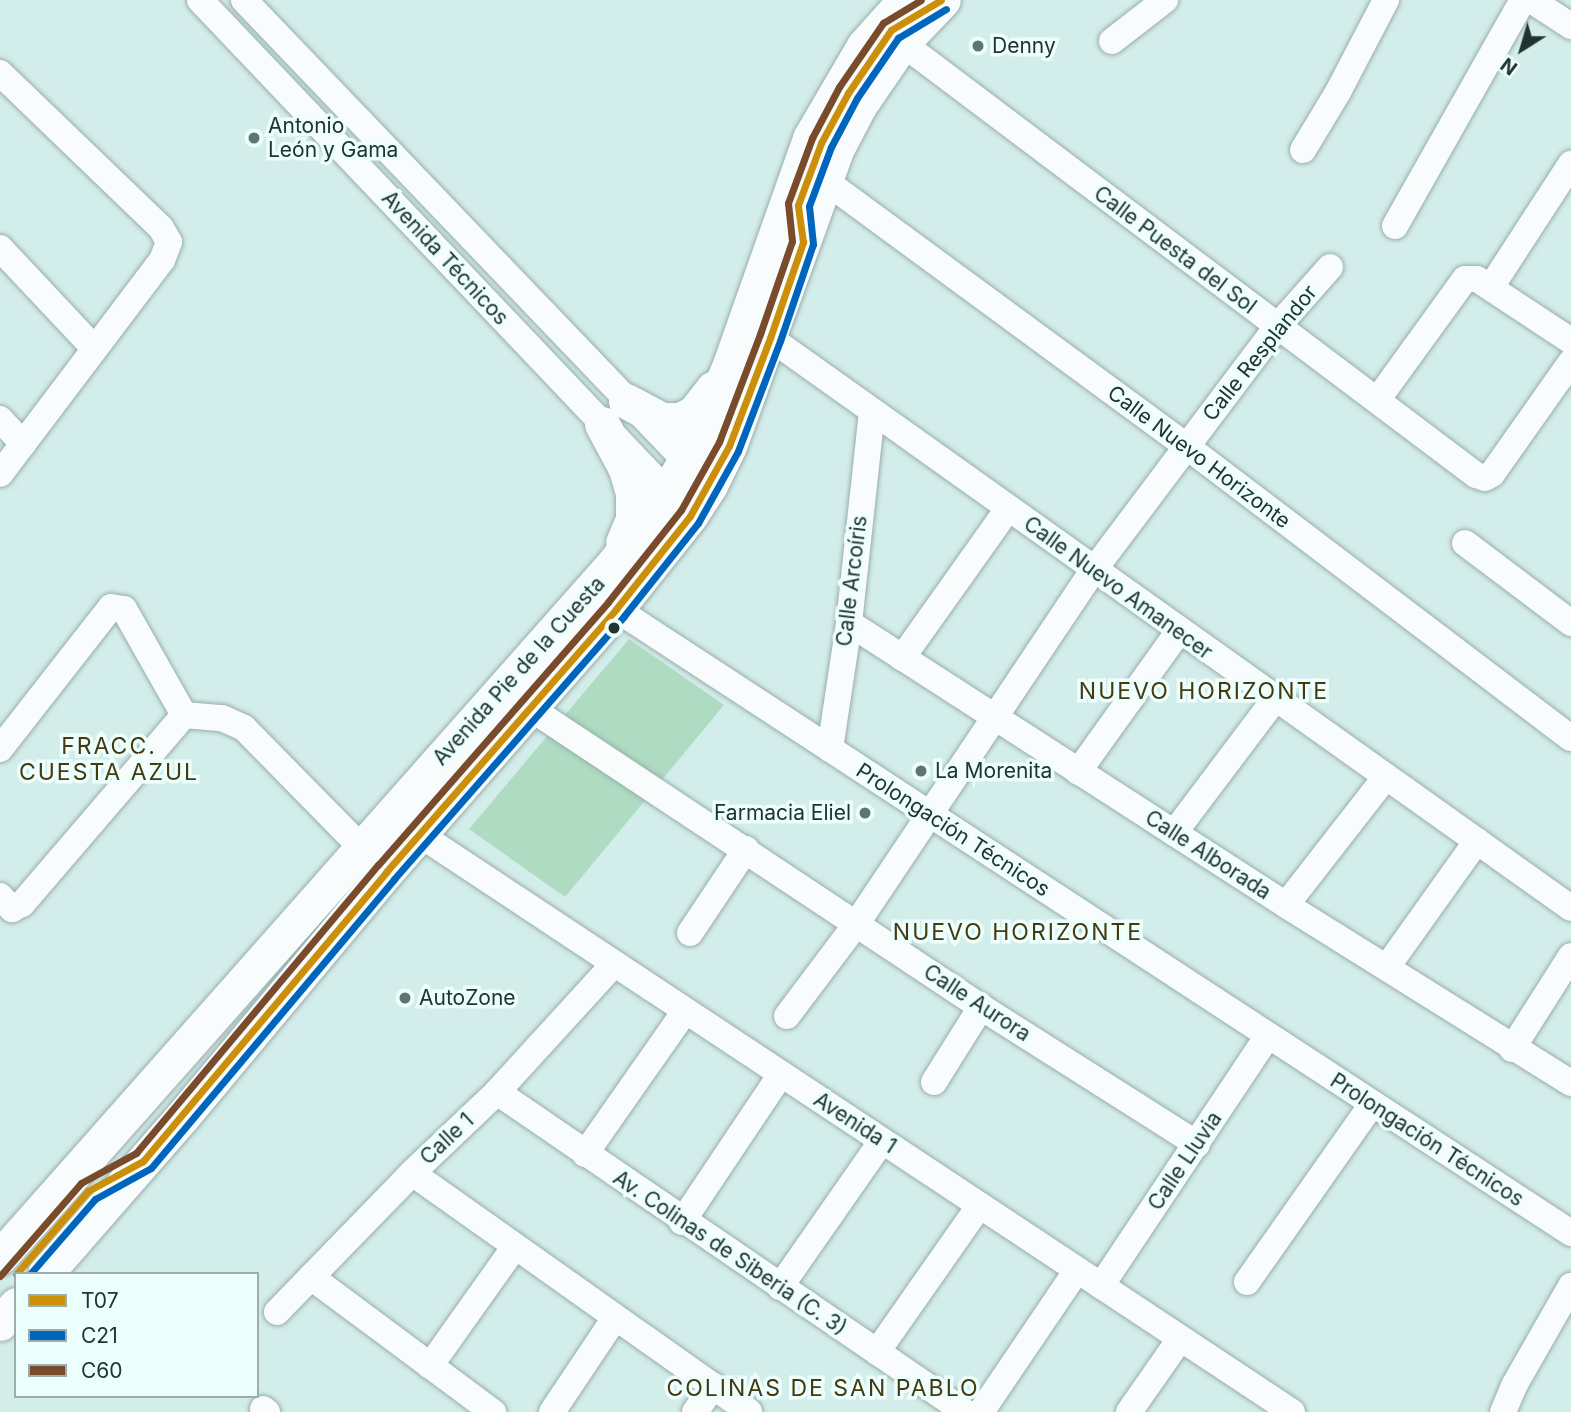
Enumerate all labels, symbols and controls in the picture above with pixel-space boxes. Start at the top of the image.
north arrow [1487,14,1557,84]
place label: Denny [992,33,1056,59]
marker: Denny [970,38,986,54]
text: N [1496,53,1522,80]
place label: Antonio León y Gama [268,113,398,163]
marker: Antonio León y Gama [246,130,262,146]
street label: Calle Puesta del Sol [1089,181,1261,319]
street label: Avenida Técnicos [376,186,514,330]
street label: Calle Resplandor [1198,280,1322,426]
street label: Calle Nuevo Horizonte [1103,380,1295,534]
street label: Calle Nuevo Amanecer [1019,511,1217,665]
street label: Calle Arcoíris [831,514,873,648]
street label: Avenida Pie de la Cuesta [428,572,610,770]
unlabelled marker [607,621,621,635]
district label: NUEVO HORIZONTE [1081,677,1327,705]
district label: FRACC. CUESTA AZUL [20,732,198,786]
street label: Prolongación Técnicos [852,758,1054,902]
place label: La Morenita [935,758,1052,784]
marker: La Morenita [913,763,929,779]
place label: Farmacia Eliel [714,800,851,826]
marker: Farmacia Eliel [857,805,873,821]
street label: Calle Alborada [1140,805,1276,905]
district label: NUEVO HORIZONTE [895,918,1141,946]
street label: Calle Aurora [919,959,1035,1047]
place label: AutoZone [419,985,516,1011]
marker: AutoZone [397,990,413,1006]
street label: Prolongación Técnicos [1326,1068,1528,1212]
street label: Avenida 1 [809,1087,901,1159]
street label: Calle Lluvia [1143,1107,1227,1215]
street label: Calle 1 [415,1108,479,1170]
street label: Av. Colinas de Siberia (C. 3) [608,1165,852,1341]
legend [14,1272,259,1398]
text: T07 [81,1288,119,1313]
text: C21 [81,1323,118,1348]
text: C60 [81,1358,123,1383]
district label: COLINAS DE SAN PABLO [669,1374,977,1402]

